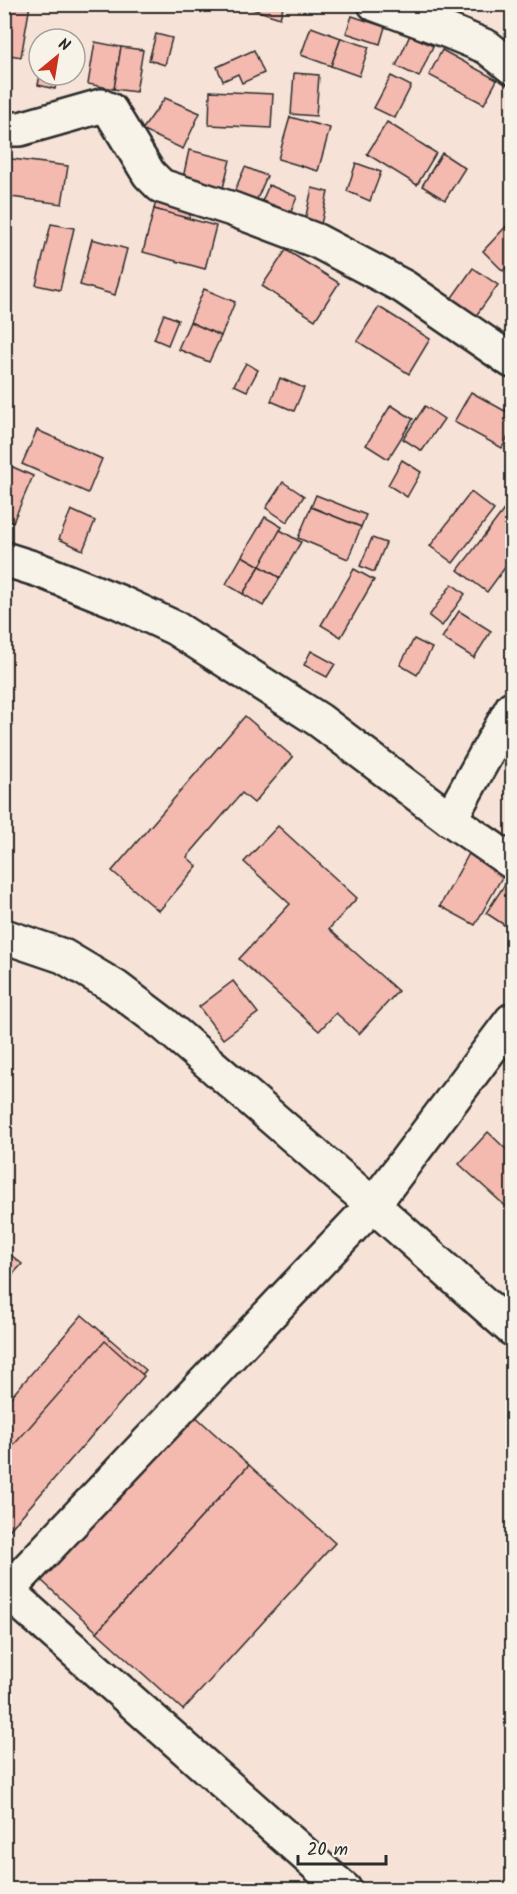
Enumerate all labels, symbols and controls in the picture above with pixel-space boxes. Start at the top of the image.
north arrow [27,27,87,87]
text: N [53,32,74,59]
scale bar [298,1828,386,1866]
text: 20 m [307,1836,348,1865]

